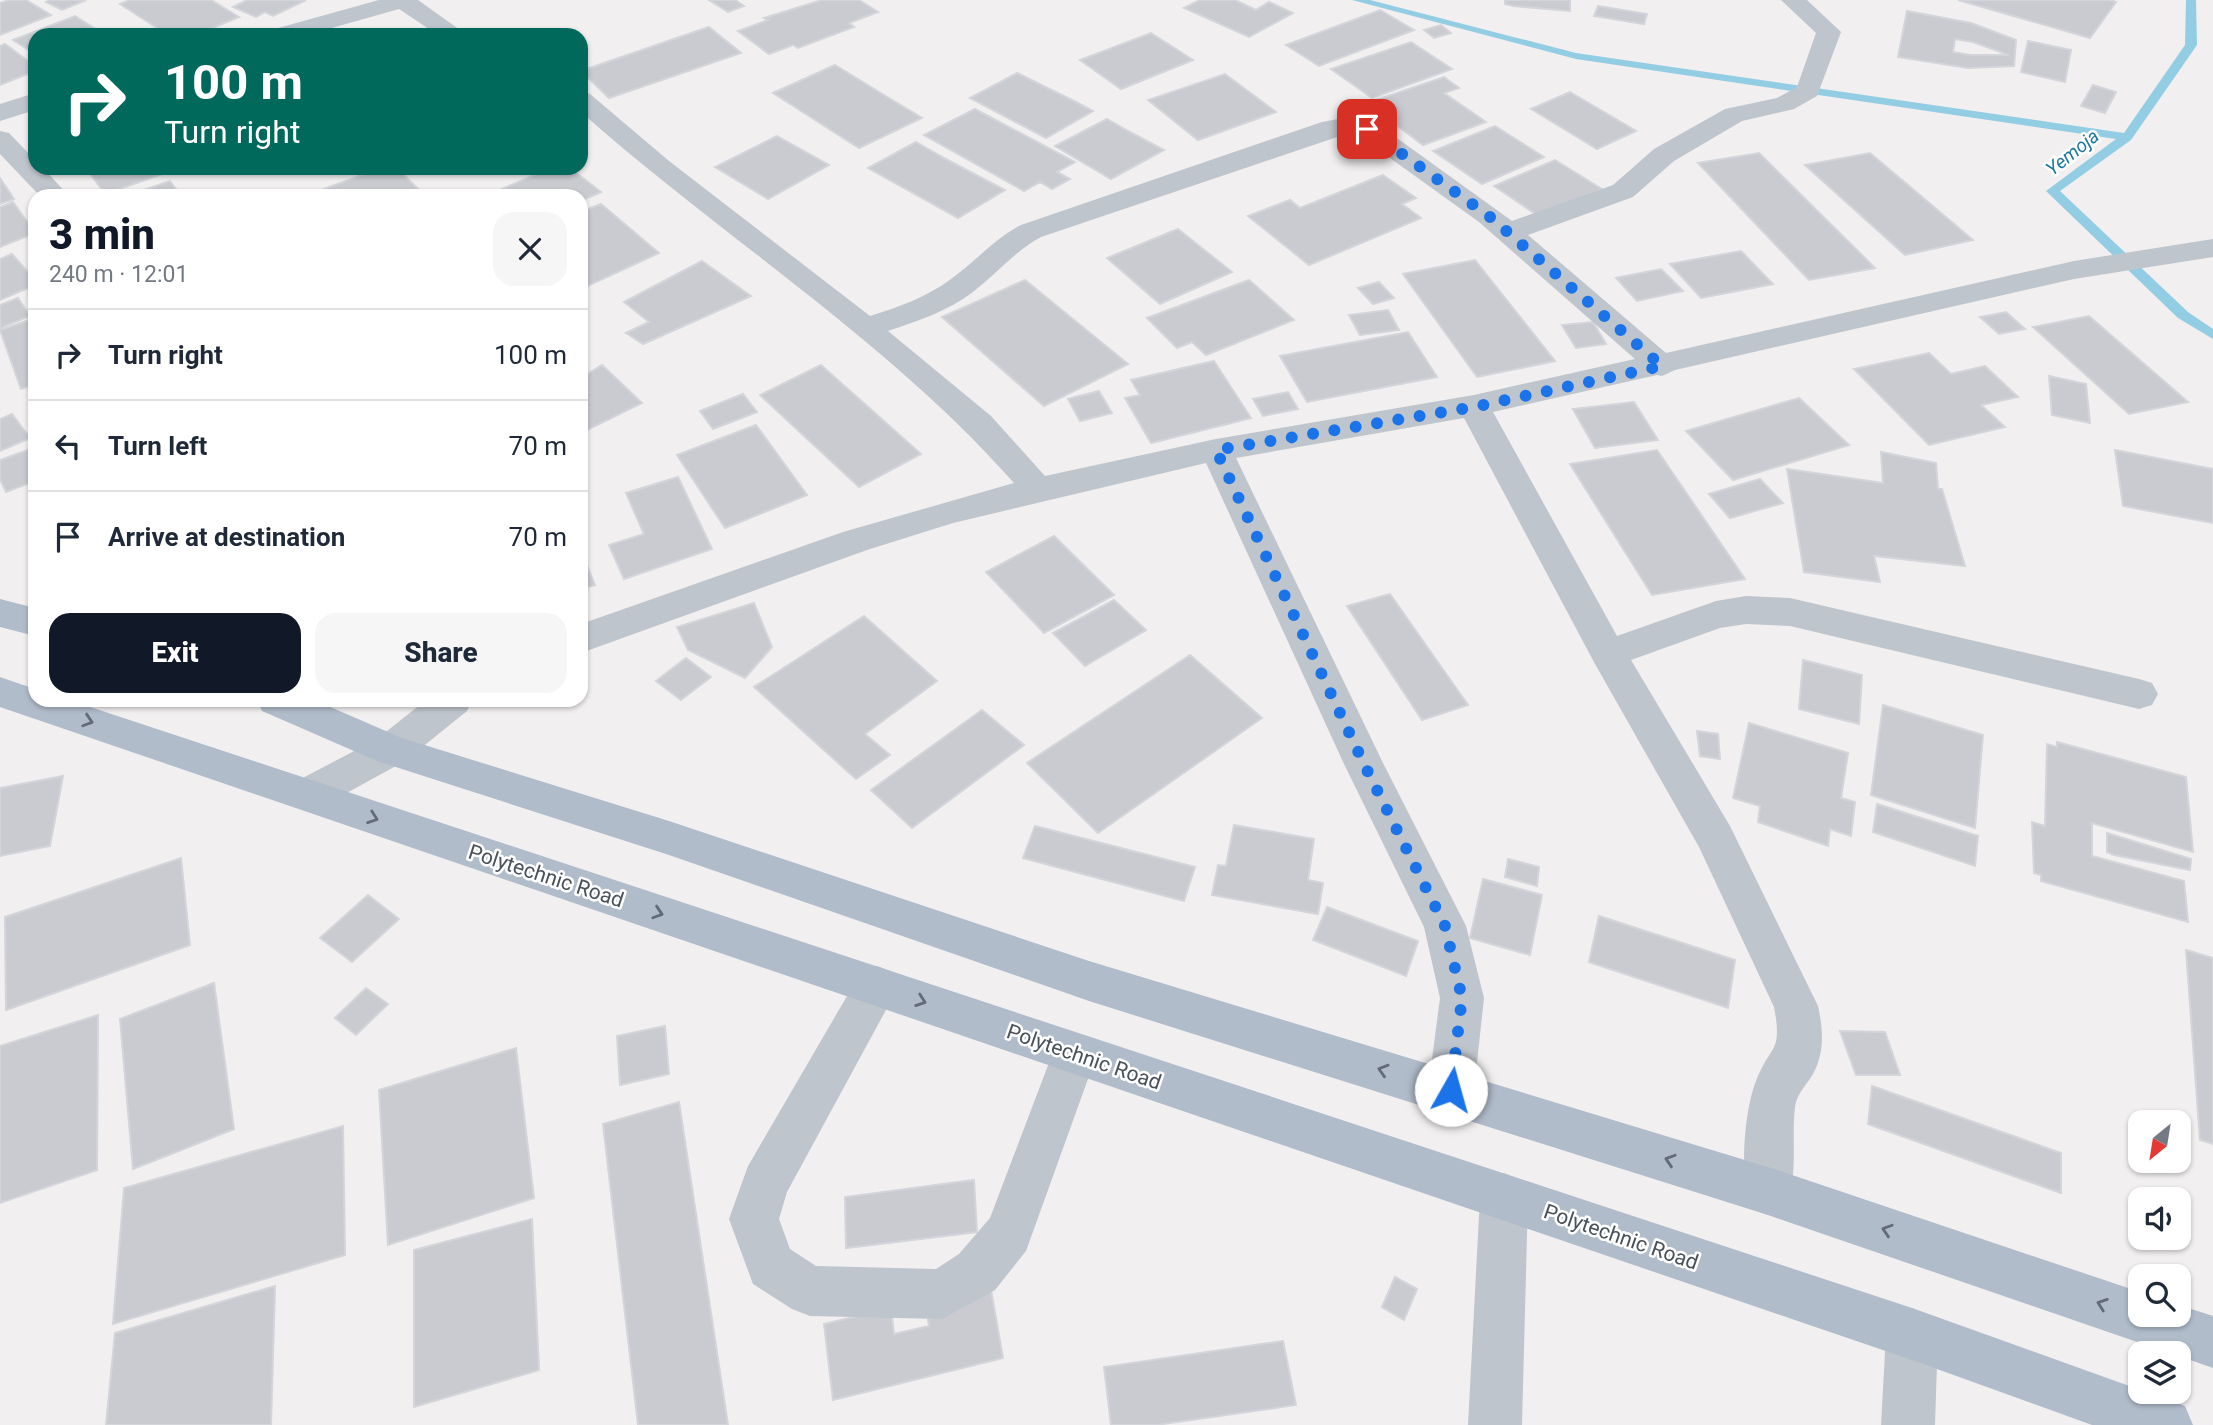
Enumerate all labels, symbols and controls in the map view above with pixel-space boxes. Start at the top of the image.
text: 100 m [164,54,303,111]
icon: right [49,56,140,147]
pin [1337,99,1397,159]
icon: arrive [1348,110,1386,148]
text: Turn right [164,113,300,151]
water label: Yemoja [2041,124,2104,180]
text: 3 min [49,210,155,259]
button: close [493,212,567,286]
text: 240 m · 12:01 [49,261,188,288]
icon: right [49,336,87,374]
text: Turn right [108,340,223,370]
text: 100 m [494,340,567,370]
icon: left [49,427,87,465]
text: Turn left [108,431,207,461]
text: 70 m [509,431,567,461]
icon: arrive [49,518,87,556]
text: Arrive at destination [108,522,345,552]
text: 70 m [509,522,567,552]
button: Exit [49,613,301,693]
button: Share [315,613,567,693]
one-way arrow [81,713,94,727]
one-way arrow [366,810,378,824]
street label: Polytechnic Road [465,840,627,912]
one-way arrow [652,905,664,920]
one-way arrow [914,993,926,1007]
street label: Polytechnic Road [1004,1019,1164,1095]
position arrow [1414,1053,1488,1127]
one-way arrow [1378,1064,1390,1078]
north arrow [2128,1110,2191,1172]
map controls [2128,1110,2191,1404]
one-way arrow [1665,1154,1677,1168]
button: sound [2128,1187,2191,1250]
street label: Polytechnic Road [1541,1199,1701,1275]
one-way arrow [1881,1224,1894,1238]
button: search [2128,1264,2191,1327]
one-way arrow [2097,1298,2109,1312]
button: layers [2128,1341,2191,1404]

